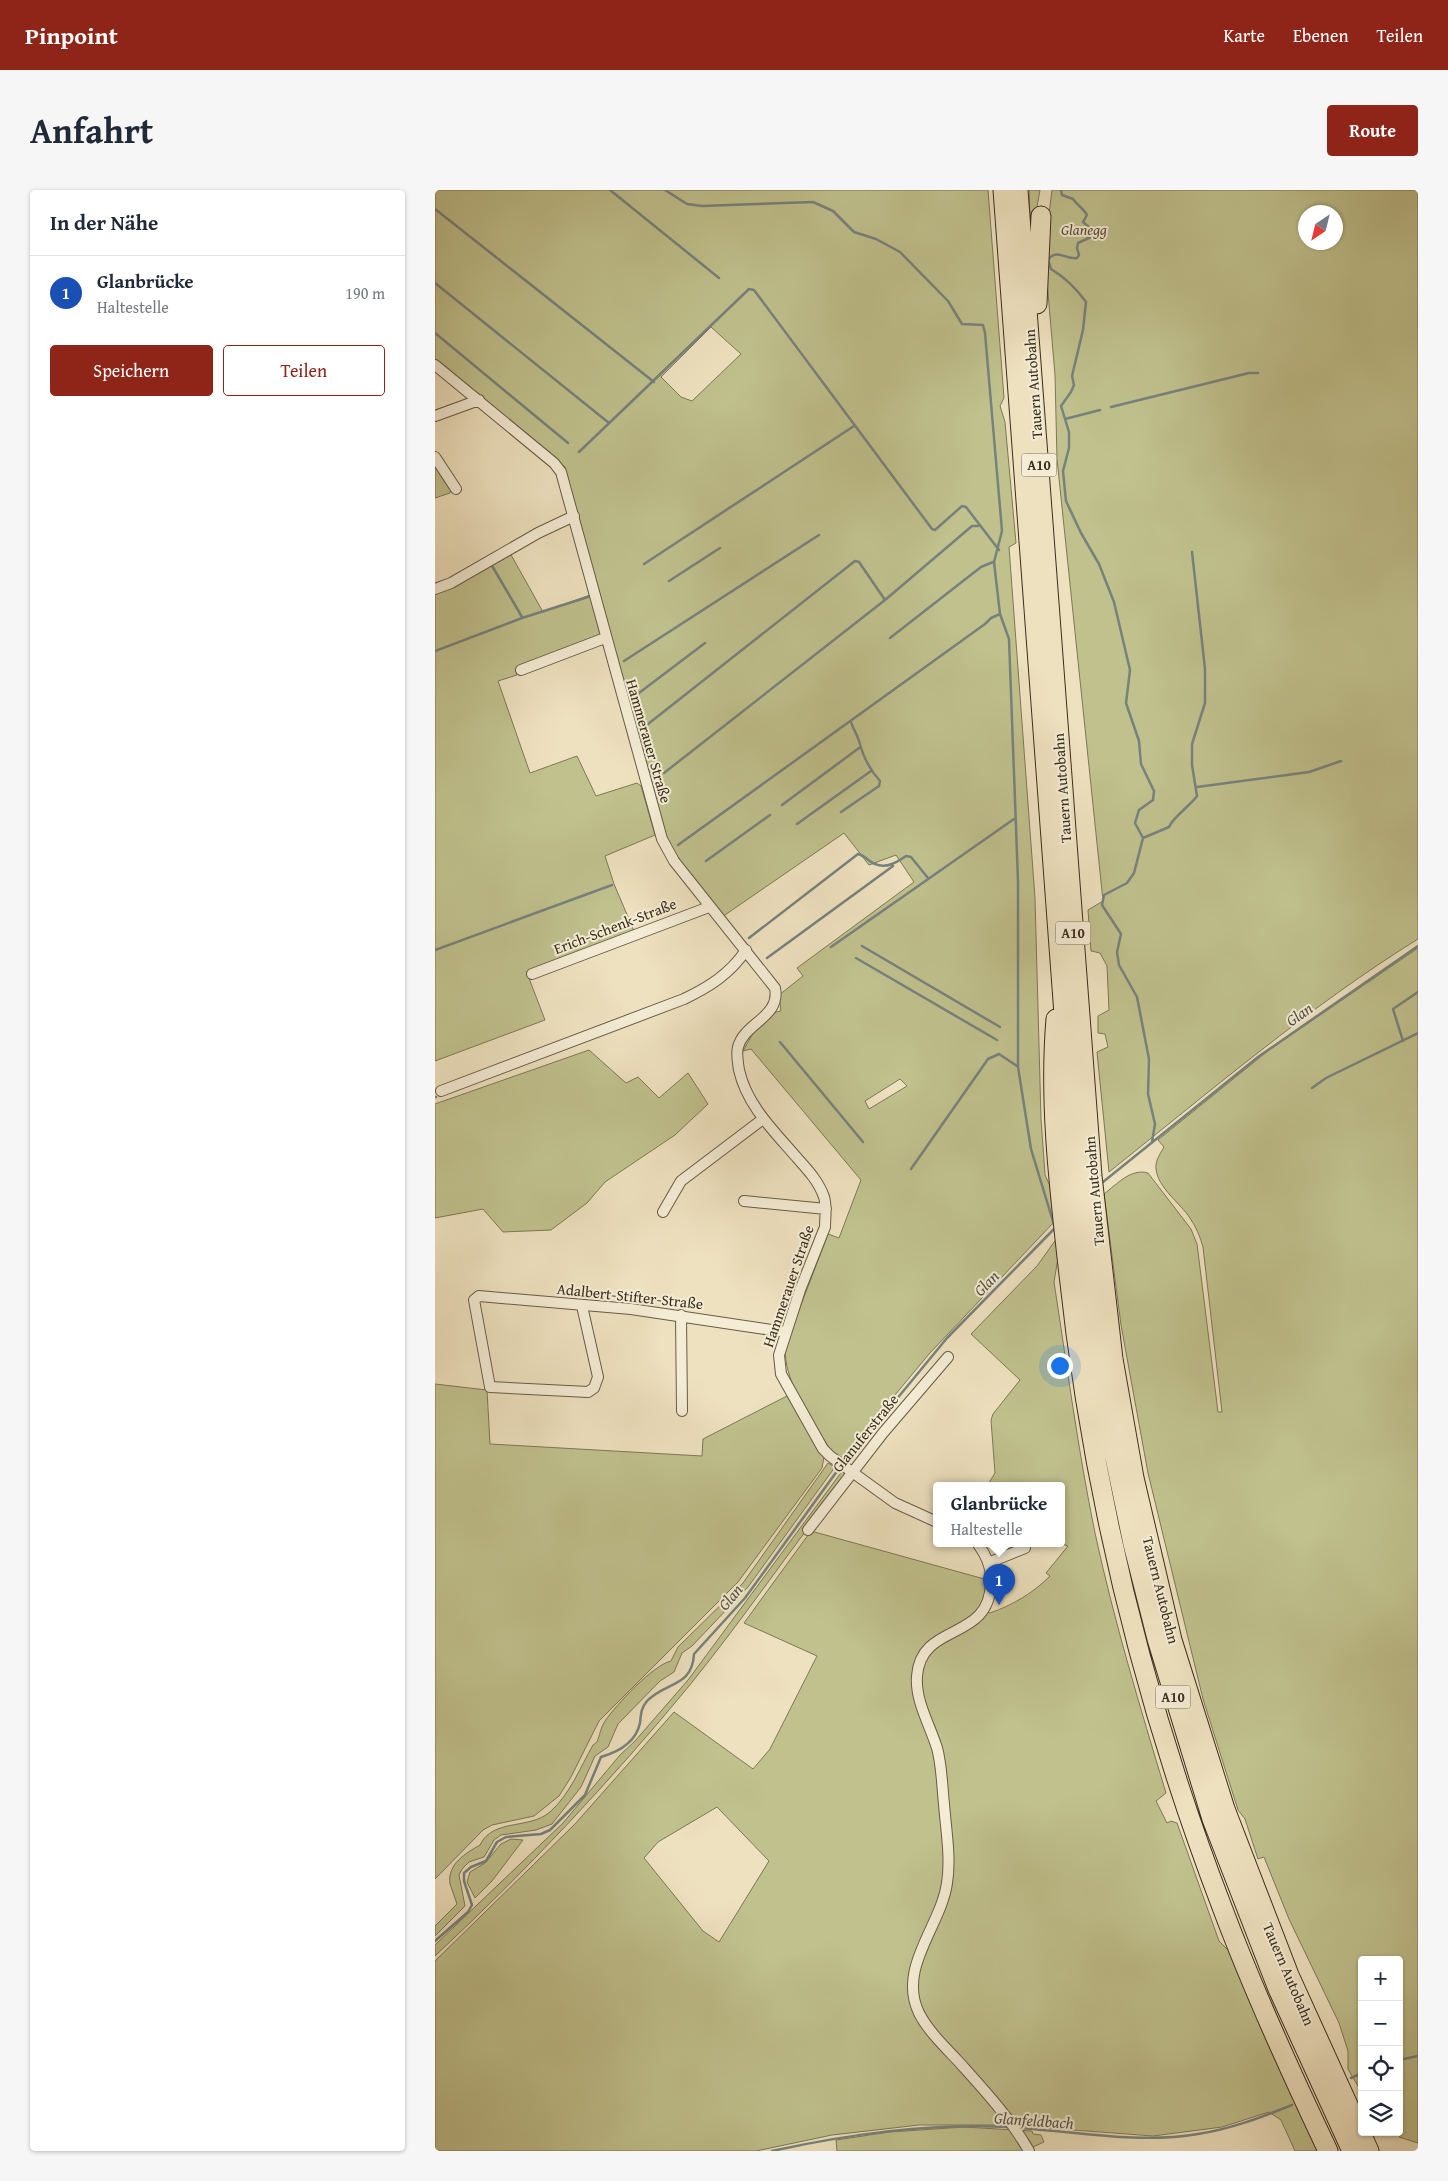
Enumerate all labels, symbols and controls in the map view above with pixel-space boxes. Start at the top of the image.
text: Pinpoint [25,18,118,53]
text: Karte [1224,22,1265,49]
text: Ebenen [1293,22,1349,49]
text: Teilen [1377,22,1423,49]
text: Anfahrt [30,105,153,156]
button: Route [1327,105,1418,156]
north arrow [1298,205,1343,250]
text: In der Nähe [50,207,158,238]
park label: Glanegg [1061,219,1107,240]
text: Glanbrücke [97,267,194,295]
text: 1 [62,281,70,305]
text: 190 m [345,281,385,305]
text: Haltestelle [97,295,169,319]
street label: Tauern Autobahn [1019,328,1047,440]
button: Speichern [50,345,213,396]
button: Teilen [223,345,385,396]
road number: A10 [1021,454,1057,476]
street label: Hammerauer Straße [621,677,677,805]
street label: Tauern Autobahn [1048,732,1076,844]
street label: Erich-Schenk-Straße [551,893,679,959]
road number: A10 [1055,921,1091,944]
water label: Glan [1281,996,1317,1032]
street label: Tauern Autobahn [1079,1135,1109,1247]
street label: Hammerauer Straße [757,1222,819,1350]
water label: Glan [968,1265,1004,1301]
street label: Adalbert-Stifter-Straße [556,1278,704,1314]
your location [1047,1353,1073,1379]
street label: Glanuferstraße [827,1390,903,1476]
popup [933,1482,1065,1547]
text: Glanbrücke [951,1489,1047,1517]
text: Haltestelle [951,1517,1023,1541]
street label: Tauern Autobahn [1138,1534,1185,1646]
pin: 1 [983,1564,1015,1605]
water label: Glan [712,1579,748,1615]
road number: A10 [1155,1685,1191,1708]
street label: Tauern Autobahn [1258,1919,1320,2029]
map controls [1358,1956,1403,2136]
button: + [1358,1956,1403,2001]
button: − [1358,2001,1403,2046]
button: locate [1358,2046,1403,2091]
button: layers [1358,2091,1403,2136]
water label: Glanfeldbach [993,2105,1075,2135]

